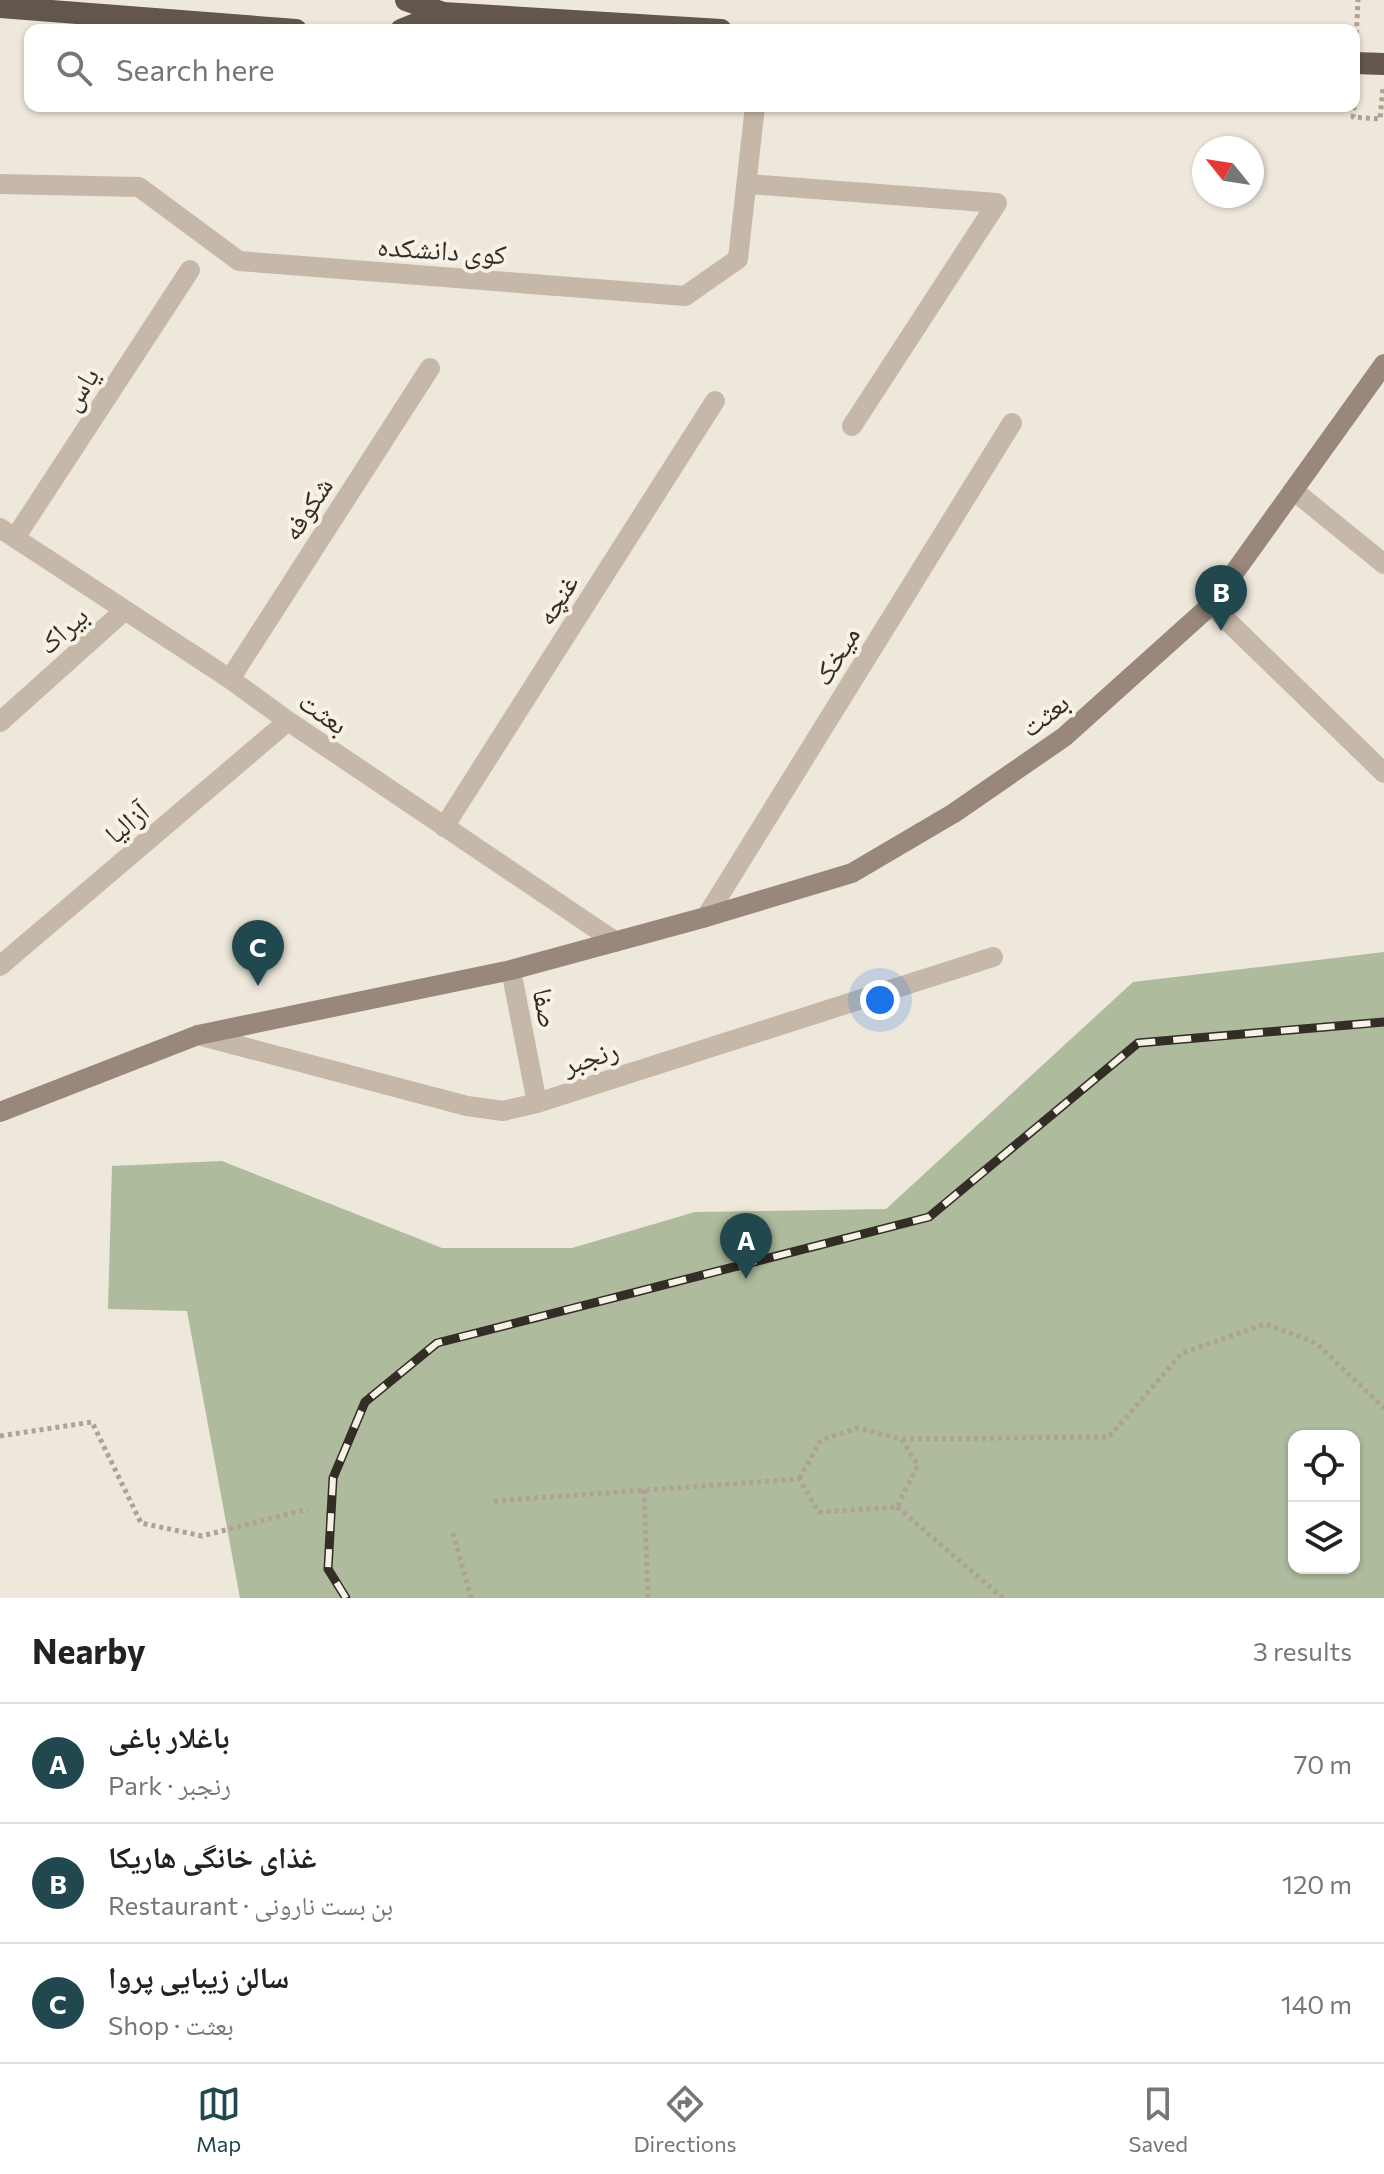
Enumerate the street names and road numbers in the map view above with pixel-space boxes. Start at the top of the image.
street label: کوی دانشکده [376,228,508,271]
street label: یاس [52,360,107,417]
street label: شکوفه [273,470,339,546]
street label: غنچه [527,567,585,631]
street label: بیراک [30,598,94,661]
street label: میخک [804,619,867,691]
street label: بعثت [293,683,355,741]
street label: بعثت [1013,685,1075,743]
street label: آزالیا [97,793,156,851]
street label: صفا [527,985,567,1031]
street label: رنجبر [557,1031,622,1081]

